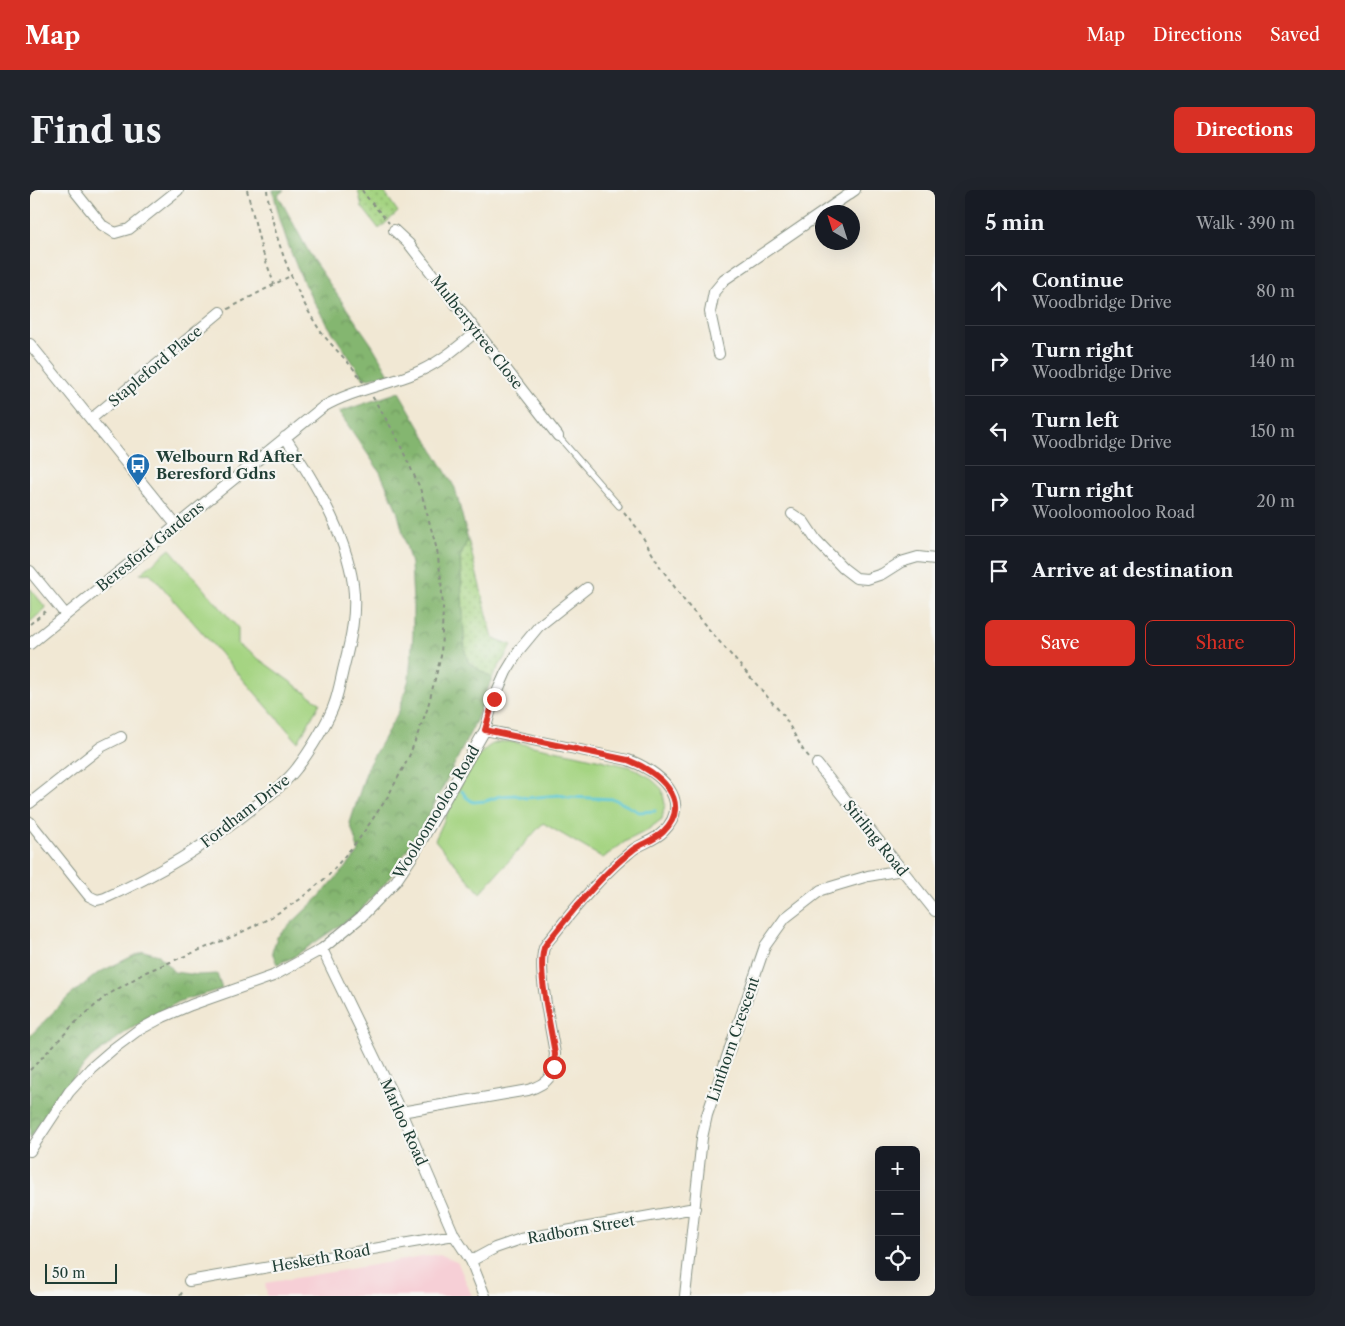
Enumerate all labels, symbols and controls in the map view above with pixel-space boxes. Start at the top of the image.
text: Map [25,21,80,50]
text: Map [1086,24,1125,46]
text: Directions [1153,24,1242,46]
text: Saved [1270,24,1320,46]
button: Directions [1174,107,1315,153]
text: Find us [30,109,162,152]
north arrow [815,205,860,250]
text: 5 min [985,210,1045,235]
text: Walk · 390 m [1196,213,1295,233]
text: Continue [1032,269,1124,292]
street label: Mulberrytree Close [427,271,527,393]
icon: ahead [985,277,1013,305]
text: 80 m [1256,281,1295,301]
text: Woodbridge Drive [1032,292,1172,312]
street label: Stapleford Place [104,321,206,411]
text: Turn right [1032,339,1133,362]
icon: right [985,347,1013,375]
text: 140 m [1250,351,1295,371]
text: Woodbridge Drive [1032,362,1172,382]
text: Turn left [1032,409,1119,432]
icon: left [985,417,1013,445]
text: 150 m [1250,421,1295,441]
text: Woodbridge Drive [1032,432,1172,452]
place label: Welbourn Rd After Beresford Gdns [155,447,303,483]
bus stop icon: Welbourn Rd After Beresford Gdns [125,452,151,486]
text: Turn right [1032,479,1133,502]
icon: right [985,487,1013,515]
text: 20 m [1256,491,1295,511]
street label: Beresford Gardens [92,497,208,595]
text: Wooloomooloo Road [1032,502,1195,522]
icon: arrive [985,557,1013,585]
text: Arrive at destination [1032,559,1233,582]
button: Save [985,620,1135,666]
button: Share [1145,620,1295,666]
route end [483,688,506,711]
street label: Wooloomooloo Road [388,742,483,883]
street label: Fordham Drive [197,770,293,852]
street label: Stirling Road [839,796,913,880]
street label: Linthorn Crescent [703,973,764,1104]
route start [543,1056,566,1079]
street label: Marloo Road [376,1076,432,1168]
map controls [875,1146,920,1281]
button: + [875,1146,920,1191]
button: − [875,1191,920,1236]
street label: Radborn Street [526,1210,637,1248]
button: locate [875,1236,920,1281]
street label: Hesketh Road [270,1240,372,1276]
scale bar [45,1261,118,1284]
text: 50 m [52,1264,85,1282]

